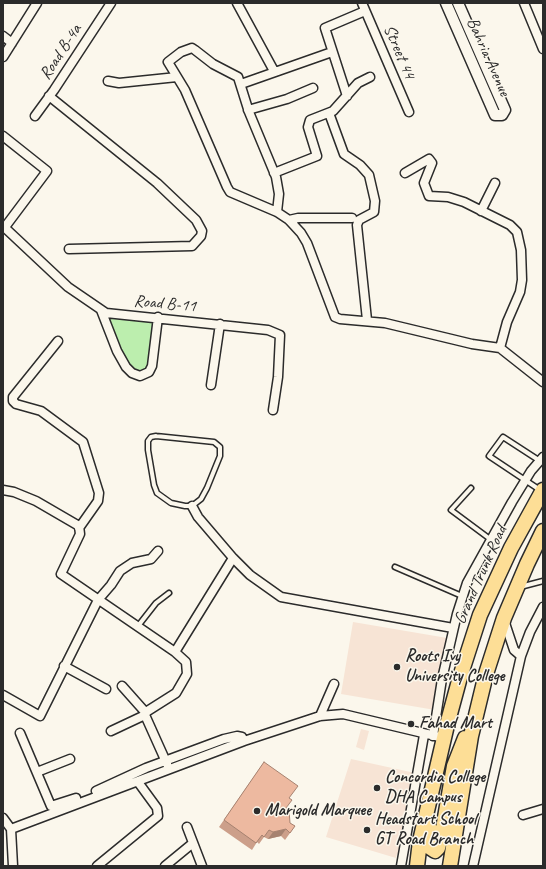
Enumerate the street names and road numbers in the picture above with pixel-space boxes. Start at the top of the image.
street label: Bahria Avenue [462,15,514,99]
street label: Road B-4a [36,20,86,84]
street label: Street 44 [379,22,419,82]
street label: Road B-11 [133,291,197,317]
street label: Grand Trunk Road [450,523,512,627]

